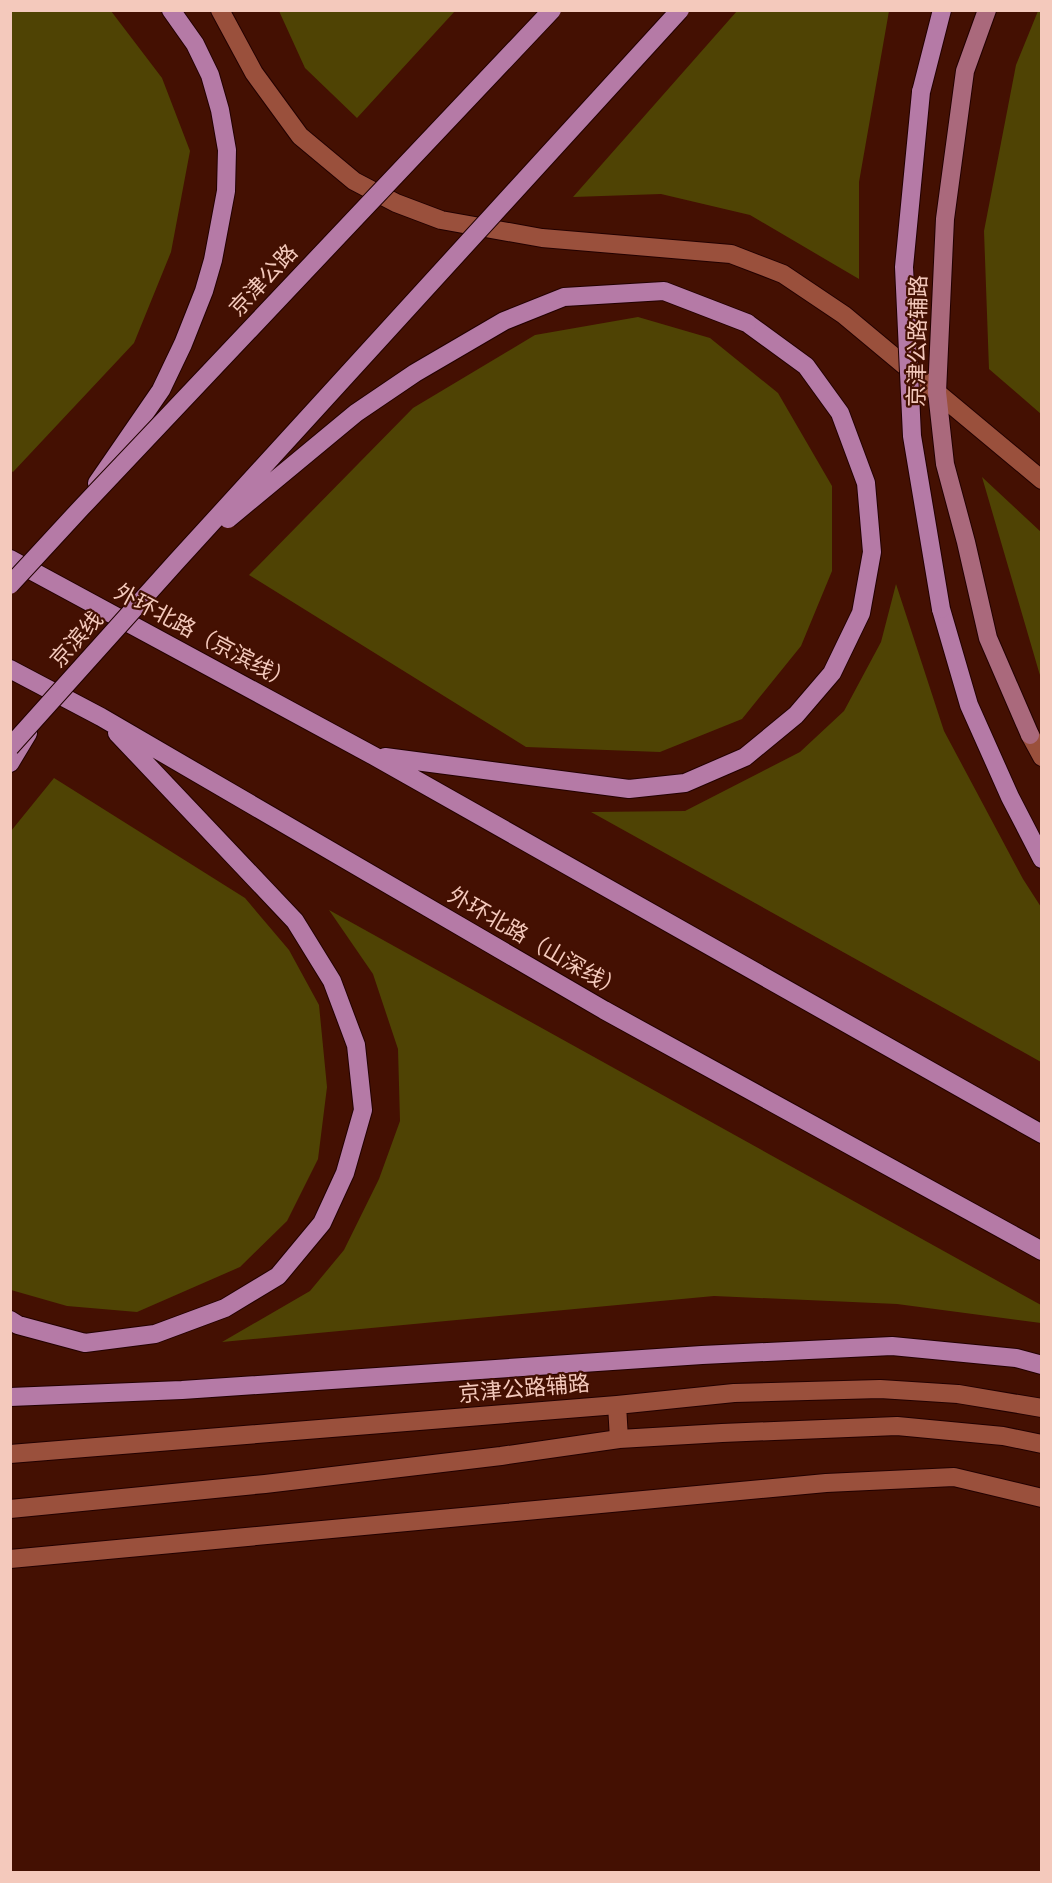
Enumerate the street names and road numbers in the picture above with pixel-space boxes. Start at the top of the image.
street label: 京津公路 [222,238,306,324]
street label: 京津公路辅路 [901,275,936,407]
street label: 外环北路（京滨线） [108,576,298,698]
street label: 京滨线 [43,604,111,676]
street label: 外环北路（山深线） [441,880,629,1007]
street label: 京津公路辅路 [457,1367,591,1412]

